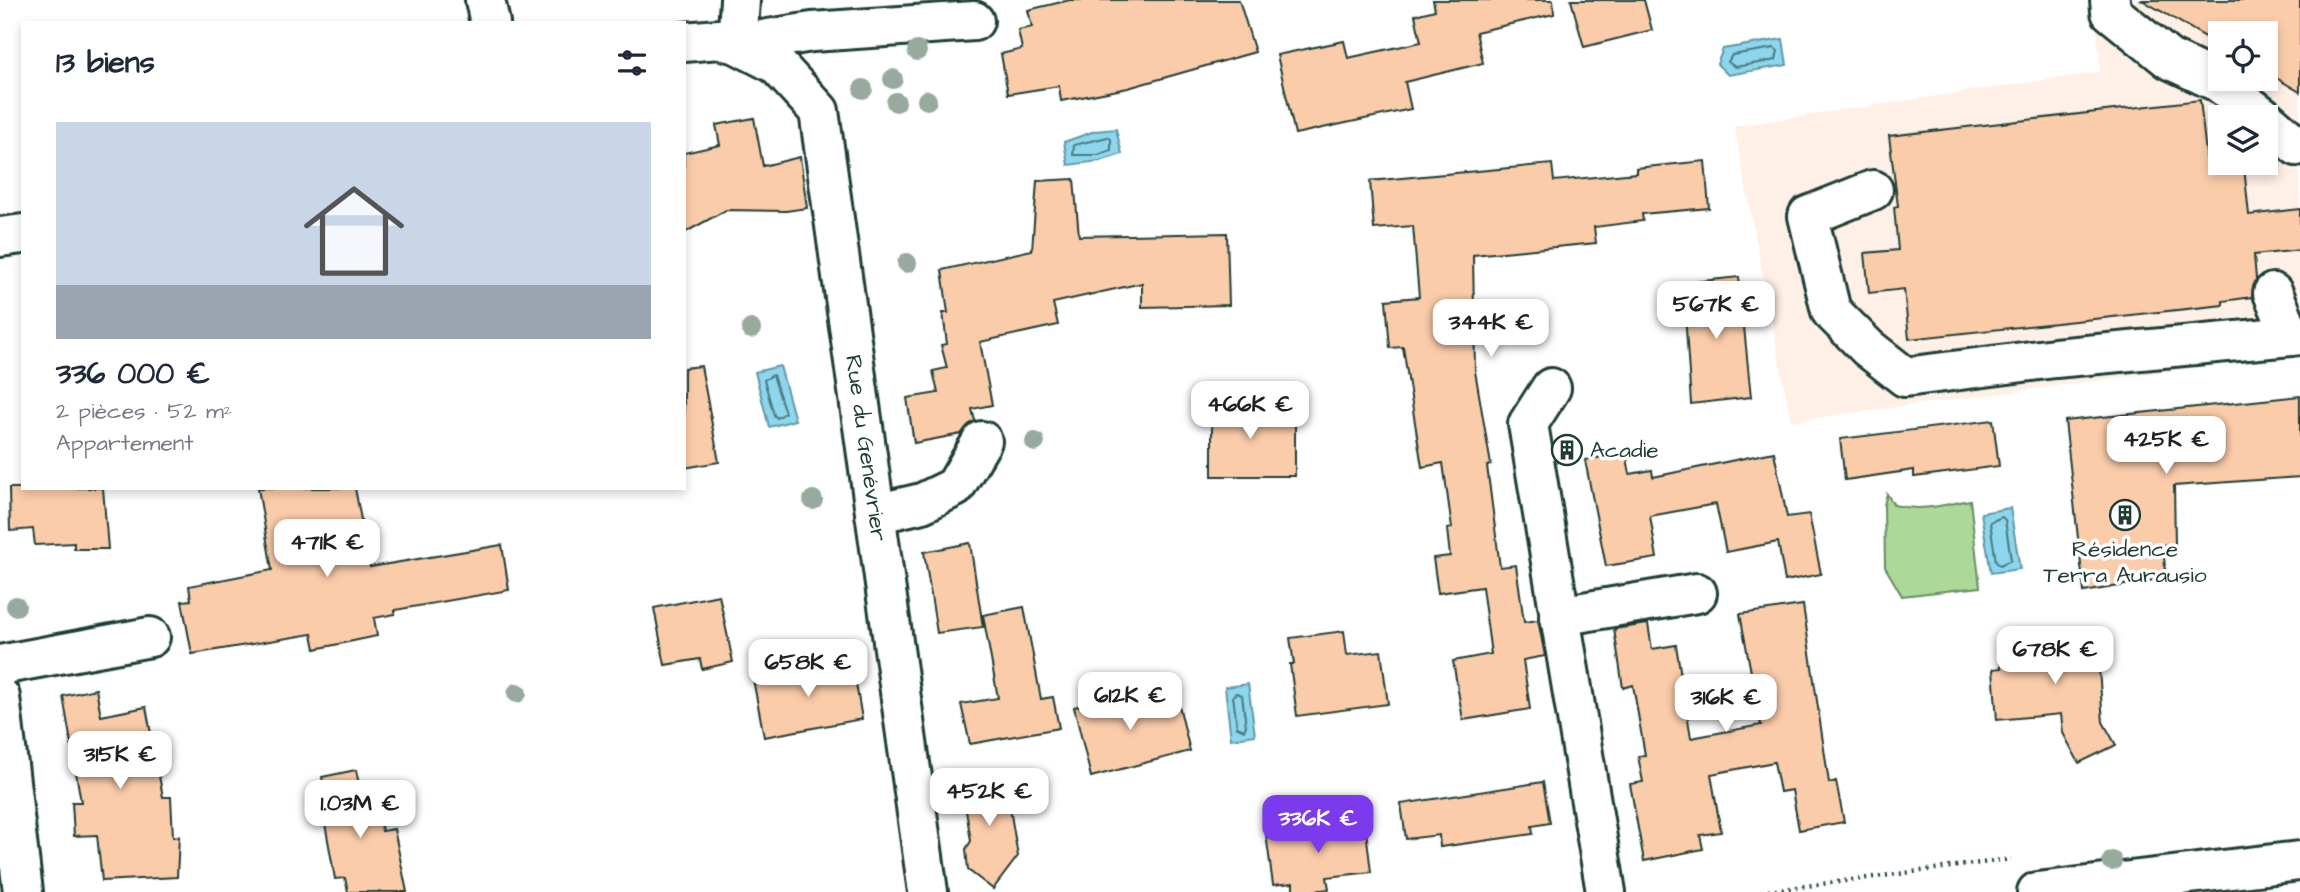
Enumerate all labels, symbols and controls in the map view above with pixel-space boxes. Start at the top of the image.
map controls [2208,21,2278,175]
button: locate [2208,21,2278,91]
text: 13 biens [56,42,155,84]
icon: filters [613,44,651,82]
button: layers [2208,105,2278,175]
icon: home [291,168,417,294]
pin: 567K € [1659,282,1773,341]
text: 567K € [1673,288,1759,320]
pin: 344K € [1434,300,1548,359]
text: 344K € [1449,306,1533,338]
text: 336 000 € [56,353,210,395]
street label: Rue du Genévrier [837,353,895,544]
pin: 466K € [1193,382,1307,441]
text: 466K € [1207,388,1293,420]
text: 2 pièces · 52 m² [56,395,232,427]
pin: 425K € [2109,416,2223,476]
text: 425K € [2123,423,2209,455]
text: Appartement [56,427,194,459]
building icon: Acadie [1550,433,1584,467]
place label: Acadie [1590,434,1659,466]
building icon: Résidence Terra Aurausio [2108,498,2142,532]
pin: 471K € [270,520,384,579]
text: 471K € [290,526,364,558]
place label: Résidence Terra Aurausio [2043,533,2207,591]
pin: 678K € [1998,626,2112,686]
text: 678K € [2013,633,2097,665]
pin: 658K € [751,640,865,699]
text: 658K € [764,646,852,678]
pin: 612K € [1073,672,1187,732]
pin: 316K € [1669,674,1783,734]
text: 612K € [1094,679,1166,711]
text: 316K € [1691,681,1761,713]
pin: 315K € [63,732,177,791]
text: 315K € [84,738,156,770]
pin: 452K € [932,768,1046,828]
text: 452K € [946,775,1032,807]
pin: 1.03M € [295,780,425,840]
text: 1.03M € [321,787,399,819]
pin: 336K € [1261,796,1375,855]
text: 336K € [1278,802,1358,834]

